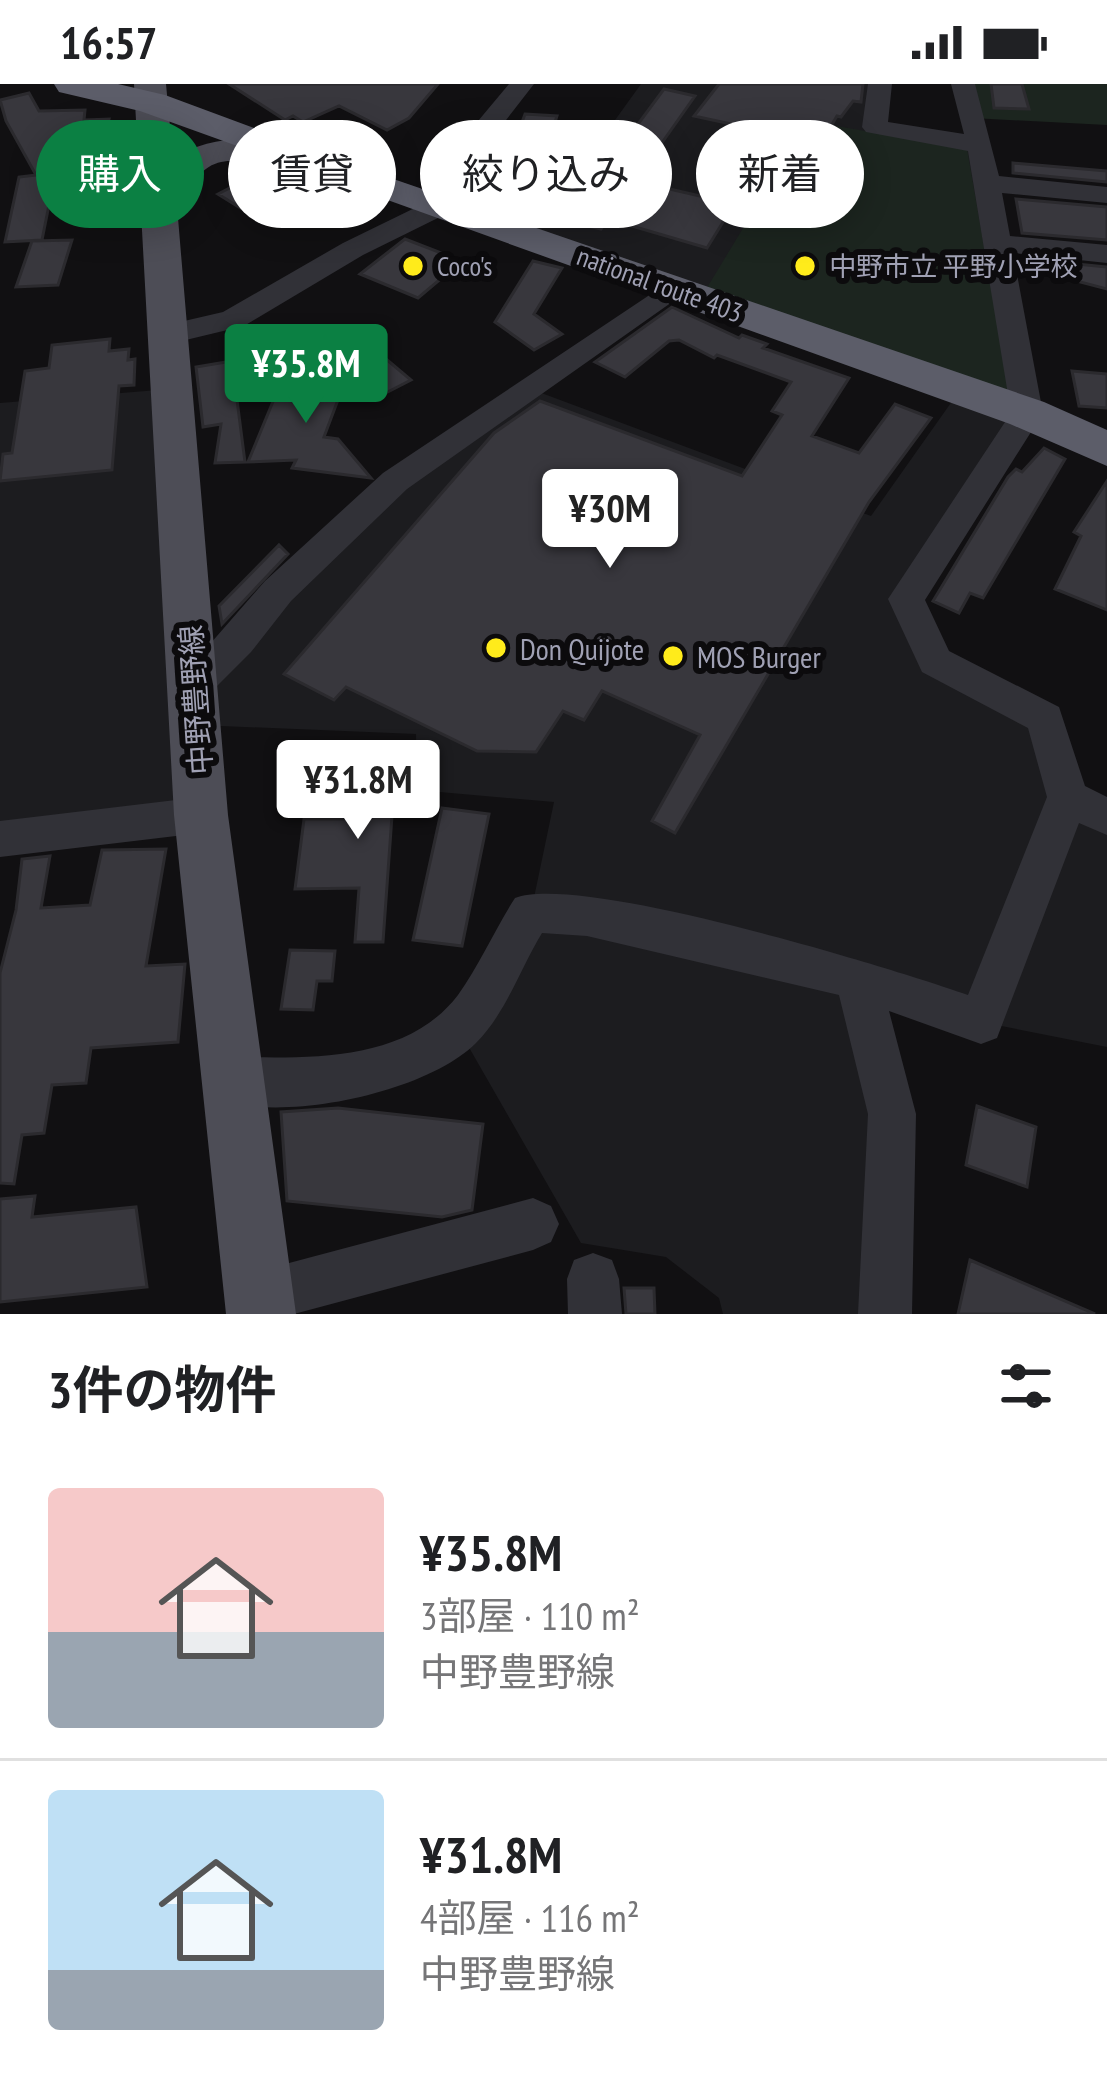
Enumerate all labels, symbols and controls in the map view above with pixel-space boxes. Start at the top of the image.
text: 16:57 [60,13,157,71]
chip: 購入 [36,120,204,228]
chip: 賃貸 [228,120,396,228]
chip: 絞り込み [420,120,672,228]
chip: 新着 [696,120,864,228]
street label: national route 403 [573,238,747,330]
place label: Coco's [437,249,492,283]
place label: 中野市立 平野小学校 [829,249,1078,283]
marker: Coco's [400,253,426,279]
marker: 中野市立 平野小学校 [792,253,818,279]
pin: ¥35.8M [208,324,404,426]
text: ¥35.8M [252,337,360,388]
pin: ¥30M [539,469,681,571]
text: ¥30M [569,482,651,533]
street label: 中野豊野線 [170,624,220,776]
place label: Don Quijote [520,629,644,668]
marker: Don Quijote [483,635,509,661]
place label: MOS Burger [697,637,821,676]
marker: MOS Burger [660,643,686,669]
pin: ¥31.8M [260,740,456,842]
text: ¥31.8M [304,753,412,804]
icon: filters [993,1353,1059,1419]
text: 3件の物件 [48,1356,276,1422]
text: ¥35.8M [420,1519,562,1585]
icon: home [144,1536,288,1680]
text: 3部屋 · 110 m² [420,1590,640,1641]
text: 中野豊野線 [420,1646,615,1697]
text: ¥31.8M [420,1821,562,1887]
icon: home [144,1838,288,1982]
text: 4部屋 · 116 m² [420,1892,640,1943]
text: 中野豊野線 [420,1948,615,1999]

